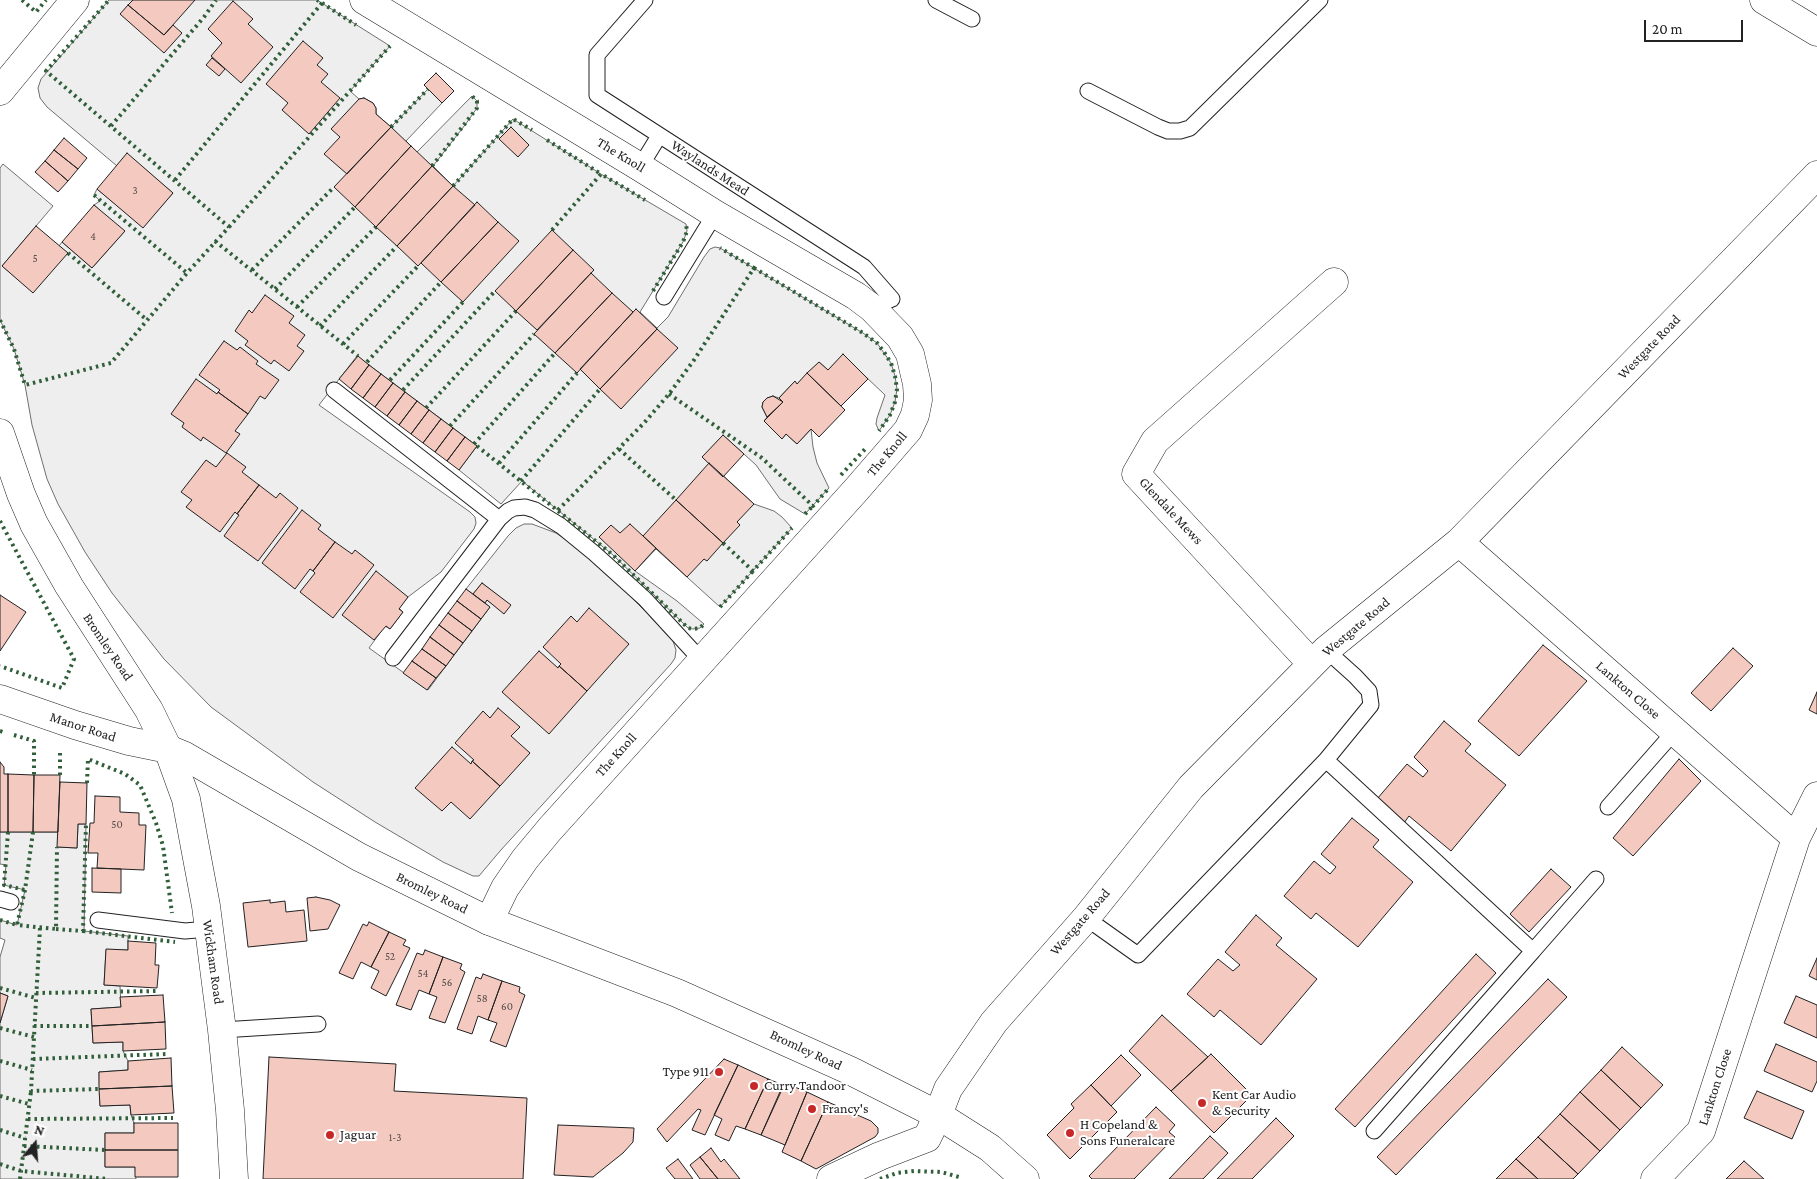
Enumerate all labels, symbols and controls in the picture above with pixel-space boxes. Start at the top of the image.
scale bar [1647,10,1746,42]
text: 20 m [1652,21,1683,37]
street label: The Knoll [594,134,648,176]
street label: Waylands Mead [668,136,752,200]
house number: 3 [132,184,138,198]
house number: 4 [90,230,96,244]
house number: 5 [32,252,38,266]
street label: Westgate Road [1614,311,1684,383]
street label: The Knoll [863,428,911,480]
street label: Glendale Mews [1136,474,1206,548]
street label: Westgate Road [1319,594,1393,660]
street label: Bromley Road [79,610,137,684]
street label: Lankton Close [1592,657,1664,723]
street label: Manor Road [48,708,118,746]
street label: The Knoll [592,729,640,781]
house number: 50 [111,818,123,832]
street label: Bromley Road [393,868,471,918]
street label: Westgate Road [1046,885,1114,959]
street label: Wickham Road [199,919,227,1005]
house number: 52 [385,950,395,964]
house number: 54 [418,967,428,981]
house number: 56 [442,976,452,990]
house number: 58 [476,992,488,1006]
house number: 60 [501,1000,513,1014]
street label: Bromley Road [767,1026,845,1074]
street label: Lankton Close [1695,1046,1735,1128]
place label: Type 911 [662,1064,709,1080]
marker: Type 911 [713,1066,725,1078]
place label: Curry Tandoor [764,1078,846,1094]
marker: Curry Tandoor [748,1080,760,1092]
place label: Kent Car Audio & Security [1212,1087,1296,1120]
marker: Kent Car Audio & Security [1196,1097,1208,1109]
place label: Francy's [822,1101,868,1117]
marker: Francy's [806,1103,818,1115]
place label: H Copeland & Sons Funeralcare [1080,1117,1175,1150]
north arrow [10,1119,60,1169]
text: N [33,1121,47,1139]
place label: Jaguar [340,1127,376,1143]
marker: H Copeland & Sons Funeralcare [1064,1127,1076,1139]
marker: Jaguar [324,1129,336,1141]
house number: 1-3 [389,1131,401,1145]

